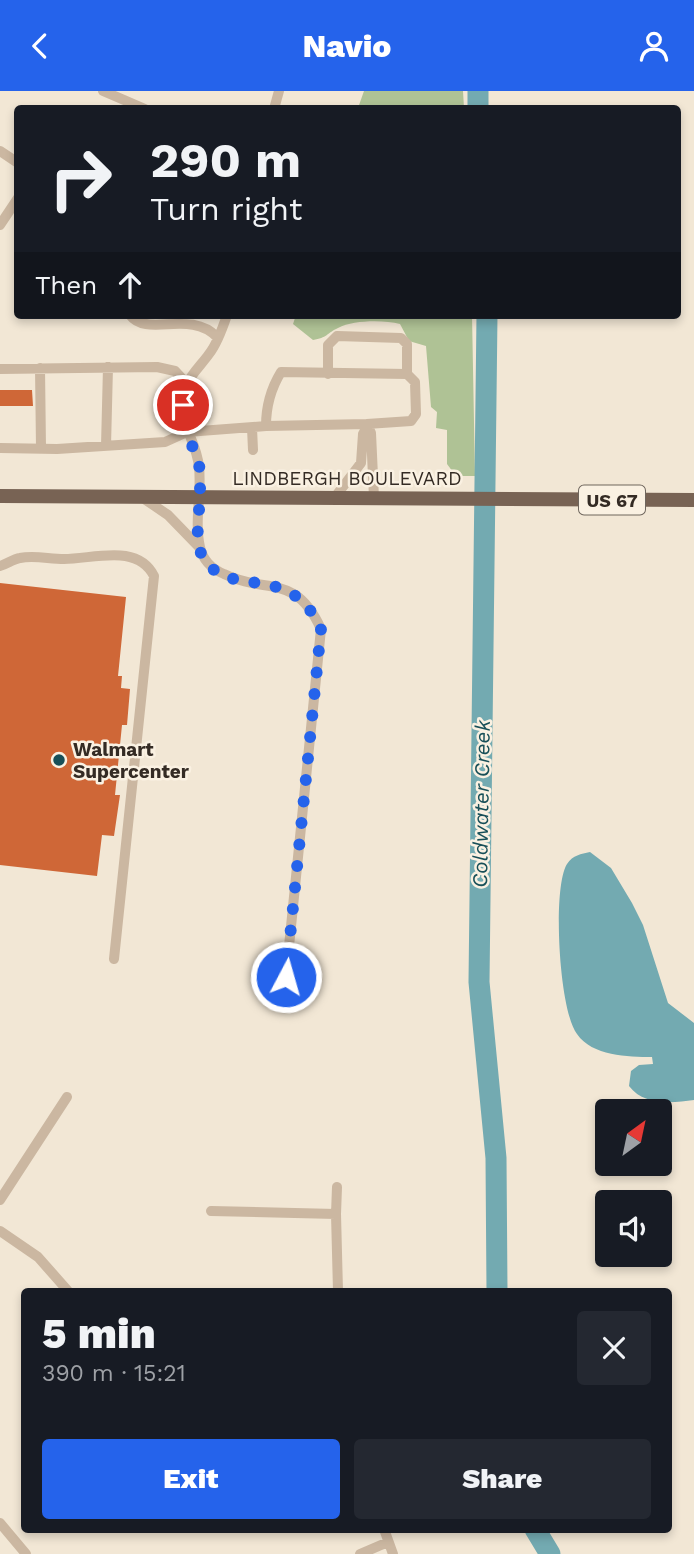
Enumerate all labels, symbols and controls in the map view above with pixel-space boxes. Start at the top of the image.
icon: back [21,27,59,65]
text: Navio [303,27,391,65]
icon: person [635,27,673,65]
text: 290 m [150,131,301,189]
icon: right [35,133,126,224]
text: Turn right [150,190,302,228]
icon: ahead [111,266,149,304]
text: Then [35,270,97,300]
pin [153,375,213,435]
icon: arrive [164,386,202,424]
street label: LINDBERGH BOULEVARD [232,467,462,490]
road number: US 67 [579,485,645,515]
water label: Coldwater Creek [467,719,495,888]
place label: Walmart Supercenter [73,738,190,783]
marker: Walmart Supercenter [51,752,67,768]
position arrow [249,940,323,1014]
north arrow [595,1099,672,1176]
map controls [595,1099,672,1267]
button: sound [595,1190,672,1267]
text: 5 min [42,1309,156,1358]
button: close [577,1311,651,1385]
text: 390 m · 15:21 [42,1360,186,1387]
button: Exit [42,1439,340,1519]
button: Share [354,1439,651,1519]

